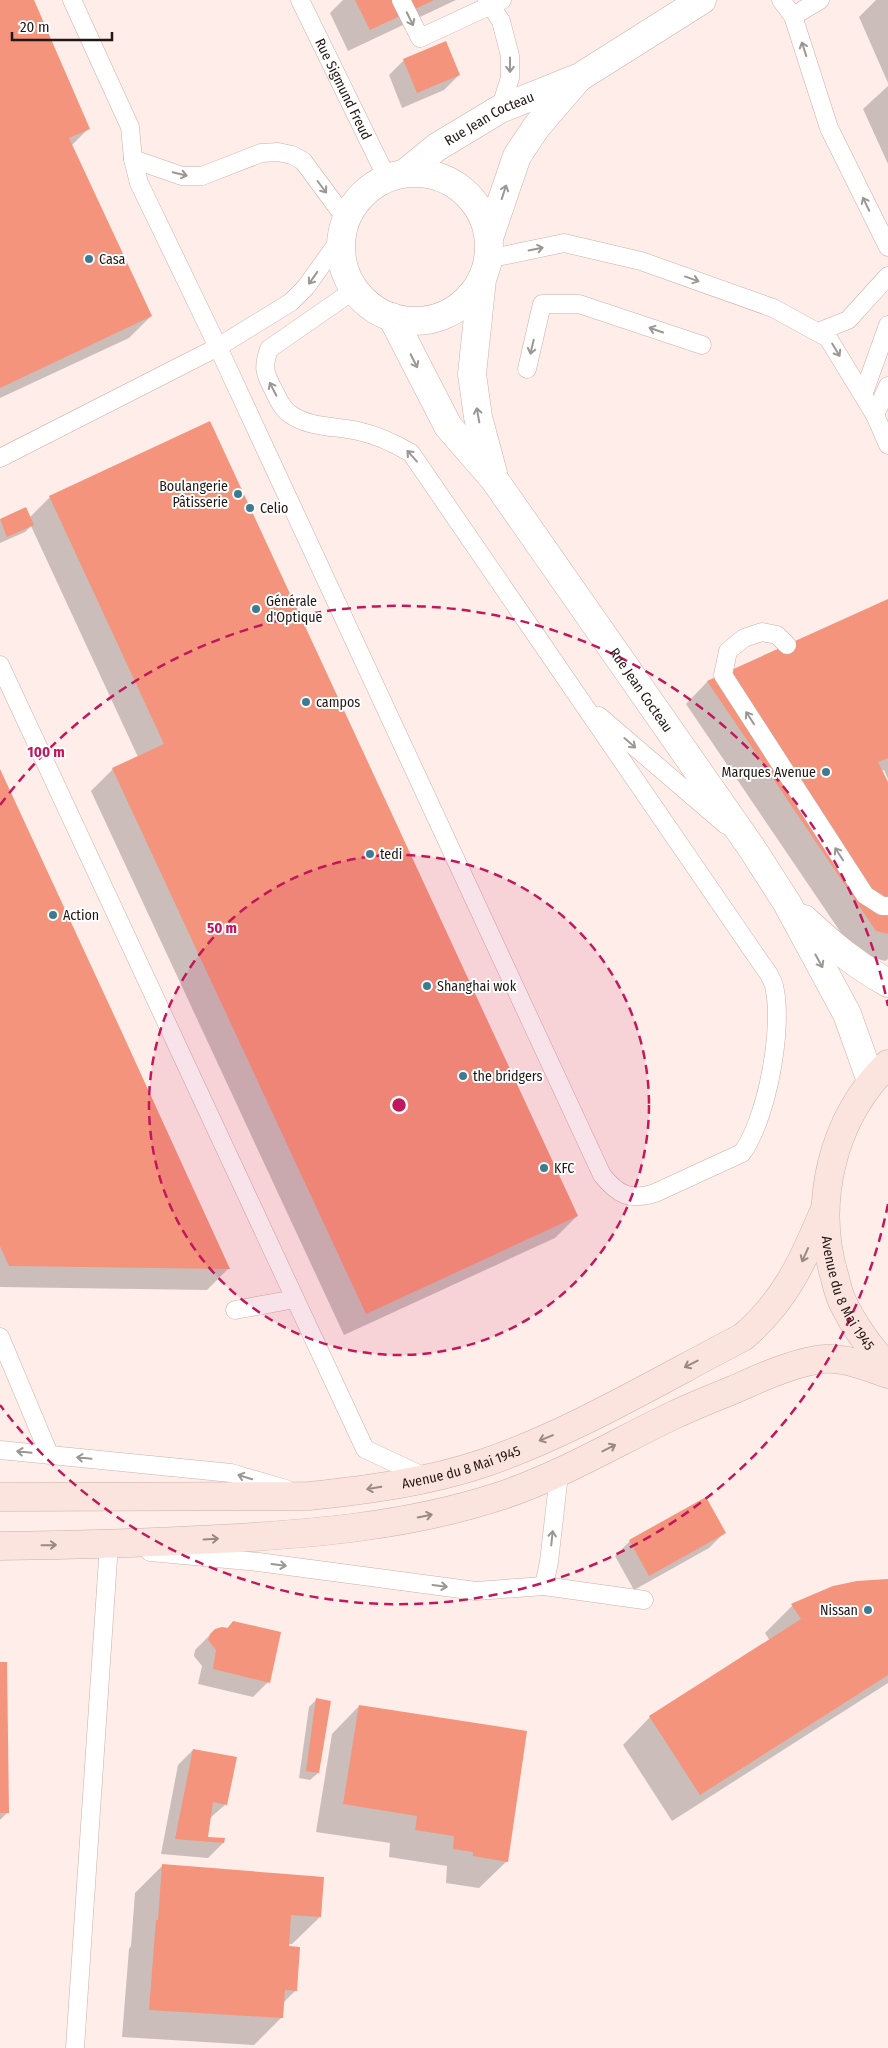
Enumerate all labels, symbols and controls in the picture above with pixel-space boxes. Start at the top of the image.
scale bar [12,10,112,42]
one-way arrow [406,11,416,26]
text: 20 m [20,18,50,36]
street label: Rue Sigmund Freud [311,36,375,143]
one-way arrow [799,42,809,58]
one-way arrow [505,57,515,73]
street label: Rue Jean Cocteau [442,88,536,149]
one-way arrow [171,170,187,179]
one-way arrow [317,180,327,194]
one-way arrow [500,184,509,200]
one-way arrow [861,197,871,212]
one-way arrow [527,244,543,253]
place label: Casa [99,251,126,268]
marker: Casa [83,253,95,265]
one-way arrow [308,271,318,285]
one-way arrow [684,275,700,284]
one-way arrow [649,325,664,334]
one-way arrow [527,339,536,355]
one-way arrow [831,342,841,356]
one-way arrow [409,353,419,368]
one-way arrow [268,381,278,396]
one-way arrow [472,407,482,423]
one-way arrow [406,450,418,462]
place label: Boulangerie Pâtisserie [159,478,228,511]
marker: Boulangerie Pâtisserie [232,488,244,500]
place label: Celio [260,500,288,517]
marker: Celio [244,502,256,514]
place label: Générale d'Optique [266,593,323,626]
marker: Générale d'Optique [250,603,262,615]
street label: Rue Jean Cocteau [606,645,676,736]
place label: campos [316,694,360,711]
marker: campos [300,696,312,708]
one-way arrow [745,711,755,725]
one-way arrow [624,737,637,749]
text: 100 m [27,743,65,761]
place label: Marques Avenue [722,764,816,781]
marker: Marques Avenue [820,766,832,778]
place label: tedi [380,846,402,863]
marker: tedi [364,848,376,860]
one-way arrow [833,848,843,862]
place label: Action [63,907,99,924]
marker: Action [47,909,59,921]
text: 50 m [207,919,237,937]
one-way arrow [815,953,824,968]
place label: Shanghai wok [437,978,517,995]
marker: Shanghai wok [421,980,433,992]
place label: the bridgers [473,1068,542,1085]
marker: the bridgers [457,1070,469,1082]
centre of rings [390,1096,408,1114]
place label: KFC [554,1160,574,1177]
marker: KFC [538,1162,550,1174]
street label: Avenue du 8 Mai 1945 [818,1235,878,1354]
one-way arrow [799,1247,809,1262]
one-way arrow [683,1359,698,1369]
one-way arrow [539,1434,554,1443]
street label: Avenue du 8 Mai 1945 [400,1442,523,1492]
one-way arrow [601,1443,616,1452]
one-way arrow [17,1447,33,1457]
one-way arrow [76,1453,92,1463]
one-way arrow [238,1471,254,1481]
one-way arrow [366,1483,382,1493]
one-way arrow [416,1511,432,1520]
one-way arrow [547,1530,557,1546]
one-way arrow [203,1535,219,1544]
one-way arrow [40,1540,56,1550]
one-way arrow [271,1560,287,1570]
one-way arrow [432,1581,448,1591]
place label: Nissan [820,1602,858,1619]
marker: Nissan [862,1604,874,1616]

